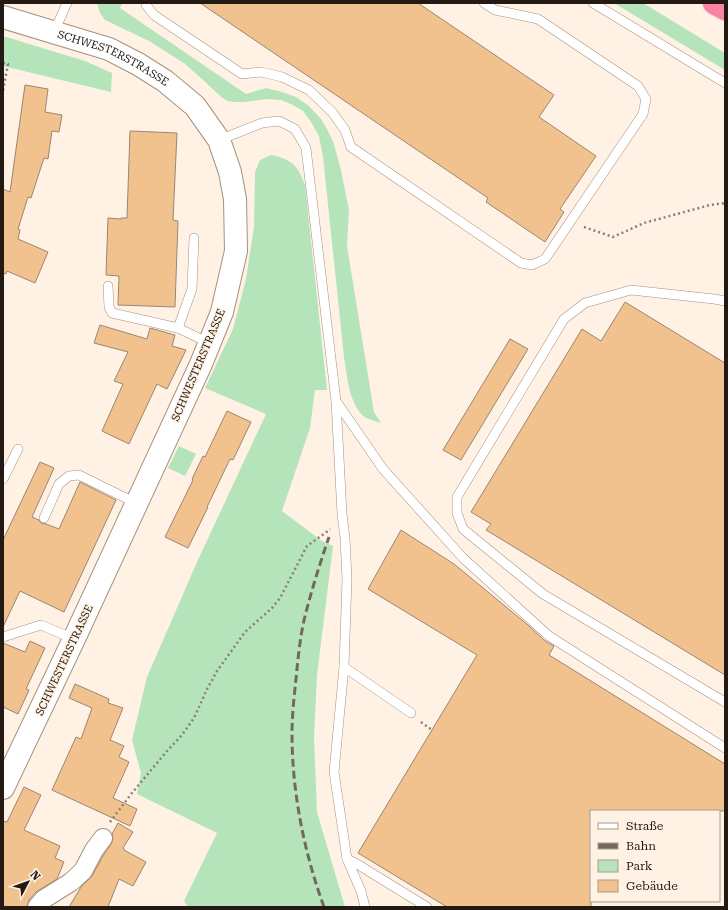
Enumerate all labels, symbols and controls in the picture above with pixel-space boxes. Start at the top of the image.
street label: SCHWESTERSTRASSE [56,28,171,89]
street label: SCHWESTERSTRASSE [169,307,228,423]
street label: SCHWESTERSTRASSE [33,603,96,718]
legend [590,810,720,902]
text: Straße [626,819,664,833]
text: Bahn [626,839,656,853]
text: Park [626,859,653,873]
north arrow [8,862,48,902]
text: N [27,868,43,884]
text: Gebäude [626,879,678,893]

